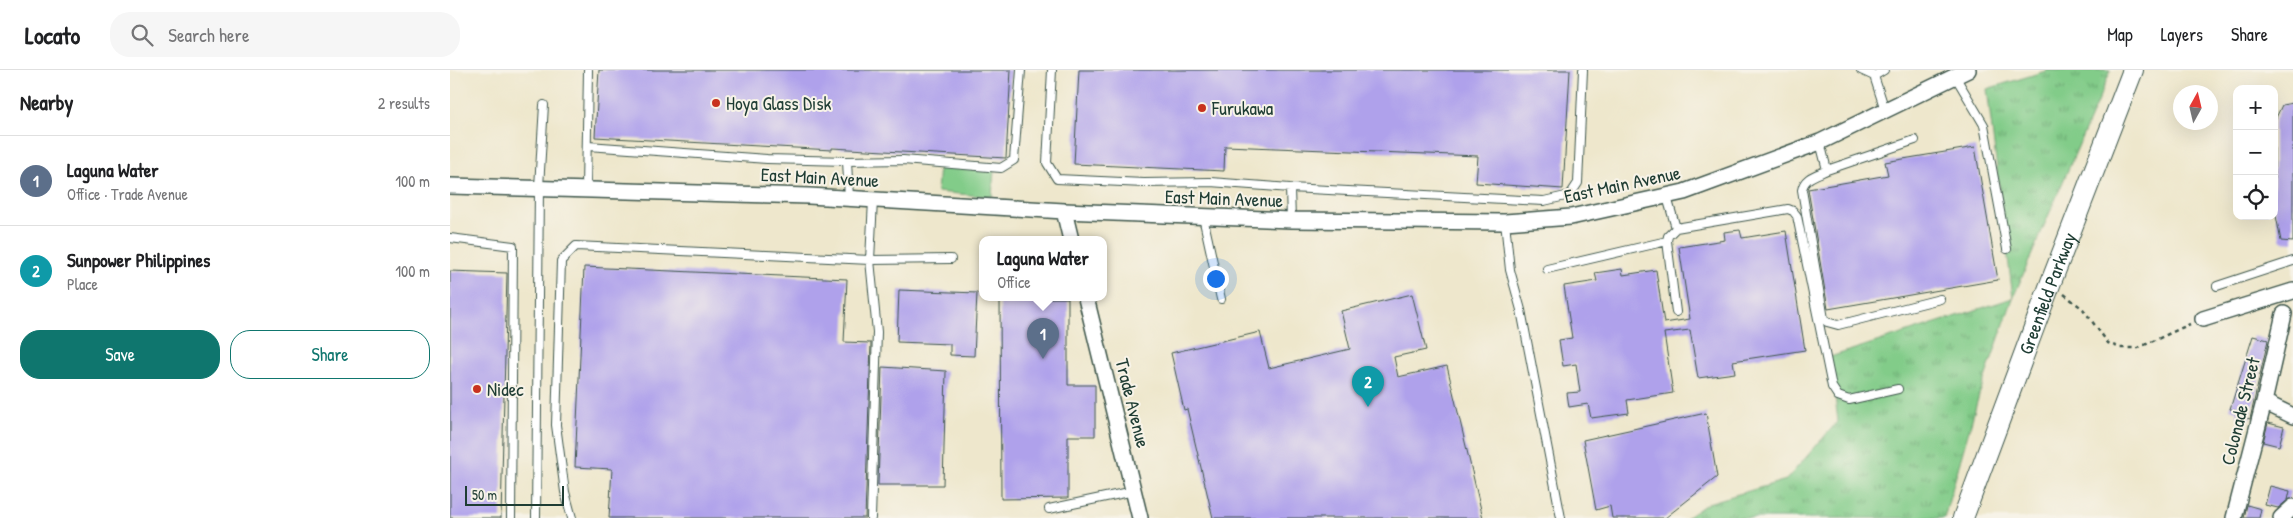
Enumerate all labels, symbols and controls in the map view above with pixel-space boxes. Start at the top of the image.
search box [110,12,460,57]
text: Locato [25,19,80,51]
icon: search [128,21,156,49]
text: Search here [168,22,249,48]
text: Map [2107,22,2133,47]
text: Layers [2161,22,2203,47]
text: Share [2231,22,2268,47]
north arrow [2173,85,2218,130]
map controls [2233,85,2278,220]
button: + [2233,85,2278,130]
text: Nearby [20,88,73,117]
place label: Hoya Glass Disk [726,90,832,116]
text: 2 results [378,92,430,114]
place label: Furukawa [1211,95,1274,121]
marker: Hoya Glass Disk [710,97,722,109]
marker: Furukawa [1196,102,1208,114]
button: − [2233,130,2278,175]
text: Laguna Water [67,157,159,183]
street label: East Main Avenue [1561,159,1683,209]
street label: East Main Avenue [760,161,880,193]
text: 1 [33,170,39,192]
text: 100 m [395,170,430,192]
button: locate [2233,175,2278,220]
text: Office · Trade Avenue [67,183,188,205]
street label: East Main Avenue [1164,183,1284,213]
street label: Greenfield Parkway [2012,229,2082,358]
popup [979,236,1107,301]
text: Laguna Water [997,245,1089,271]
text: Sunpower Philippines [67,247,210,273]
text: 2 [32,260,40,282]
text: 100 m [395,260,430,282]
your location [1203,266,1229,292]
text: Office [997,271,1031,293]
text: Place [67,273,98,295]
pin: 1 [1027,318,1059,359]
button: Save [20,330,220,379]
button: Share [230,330,430,379]
street label: Colonade Street [2214,354,2266,468]
street label: Trade Avenue [1109,356,1157,451]
pin: 2 [1352,366,1384,407]
place label: Nidec [487,376,524,402]
marker: Nidec [471,383,483,395]
scale bar [465,483,564,506]
text: 50 m [472,485,497,504]

